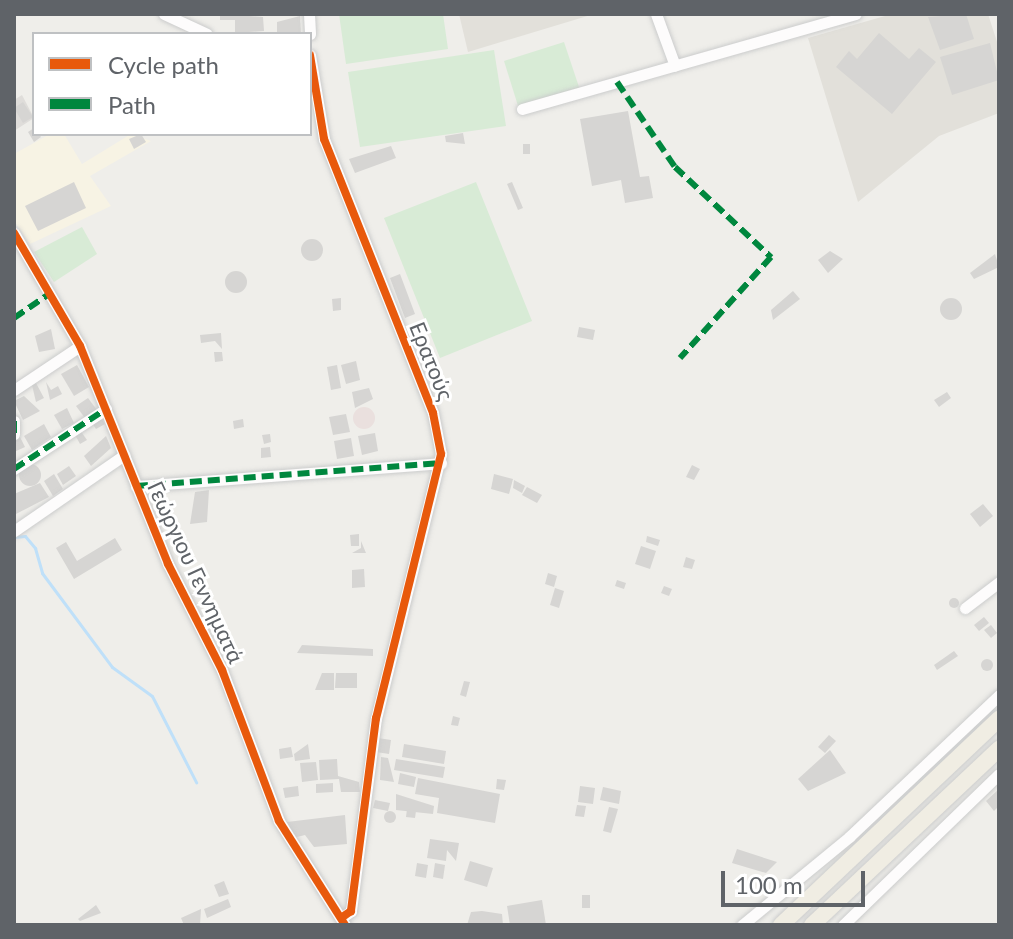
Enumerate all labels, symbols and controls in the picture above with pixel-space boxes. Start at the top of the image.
legend [32,32,312,136]
text: Cycle path [108,50,219,79]
text: Path [108,90,156,119]
street label: Ερατούς [404,318,460,404]
street label: Γεώργιου Γεννηματά [142,477,250,667]
scale bar [725,855,869,905]
text: 100 m [735,870,803,899]

